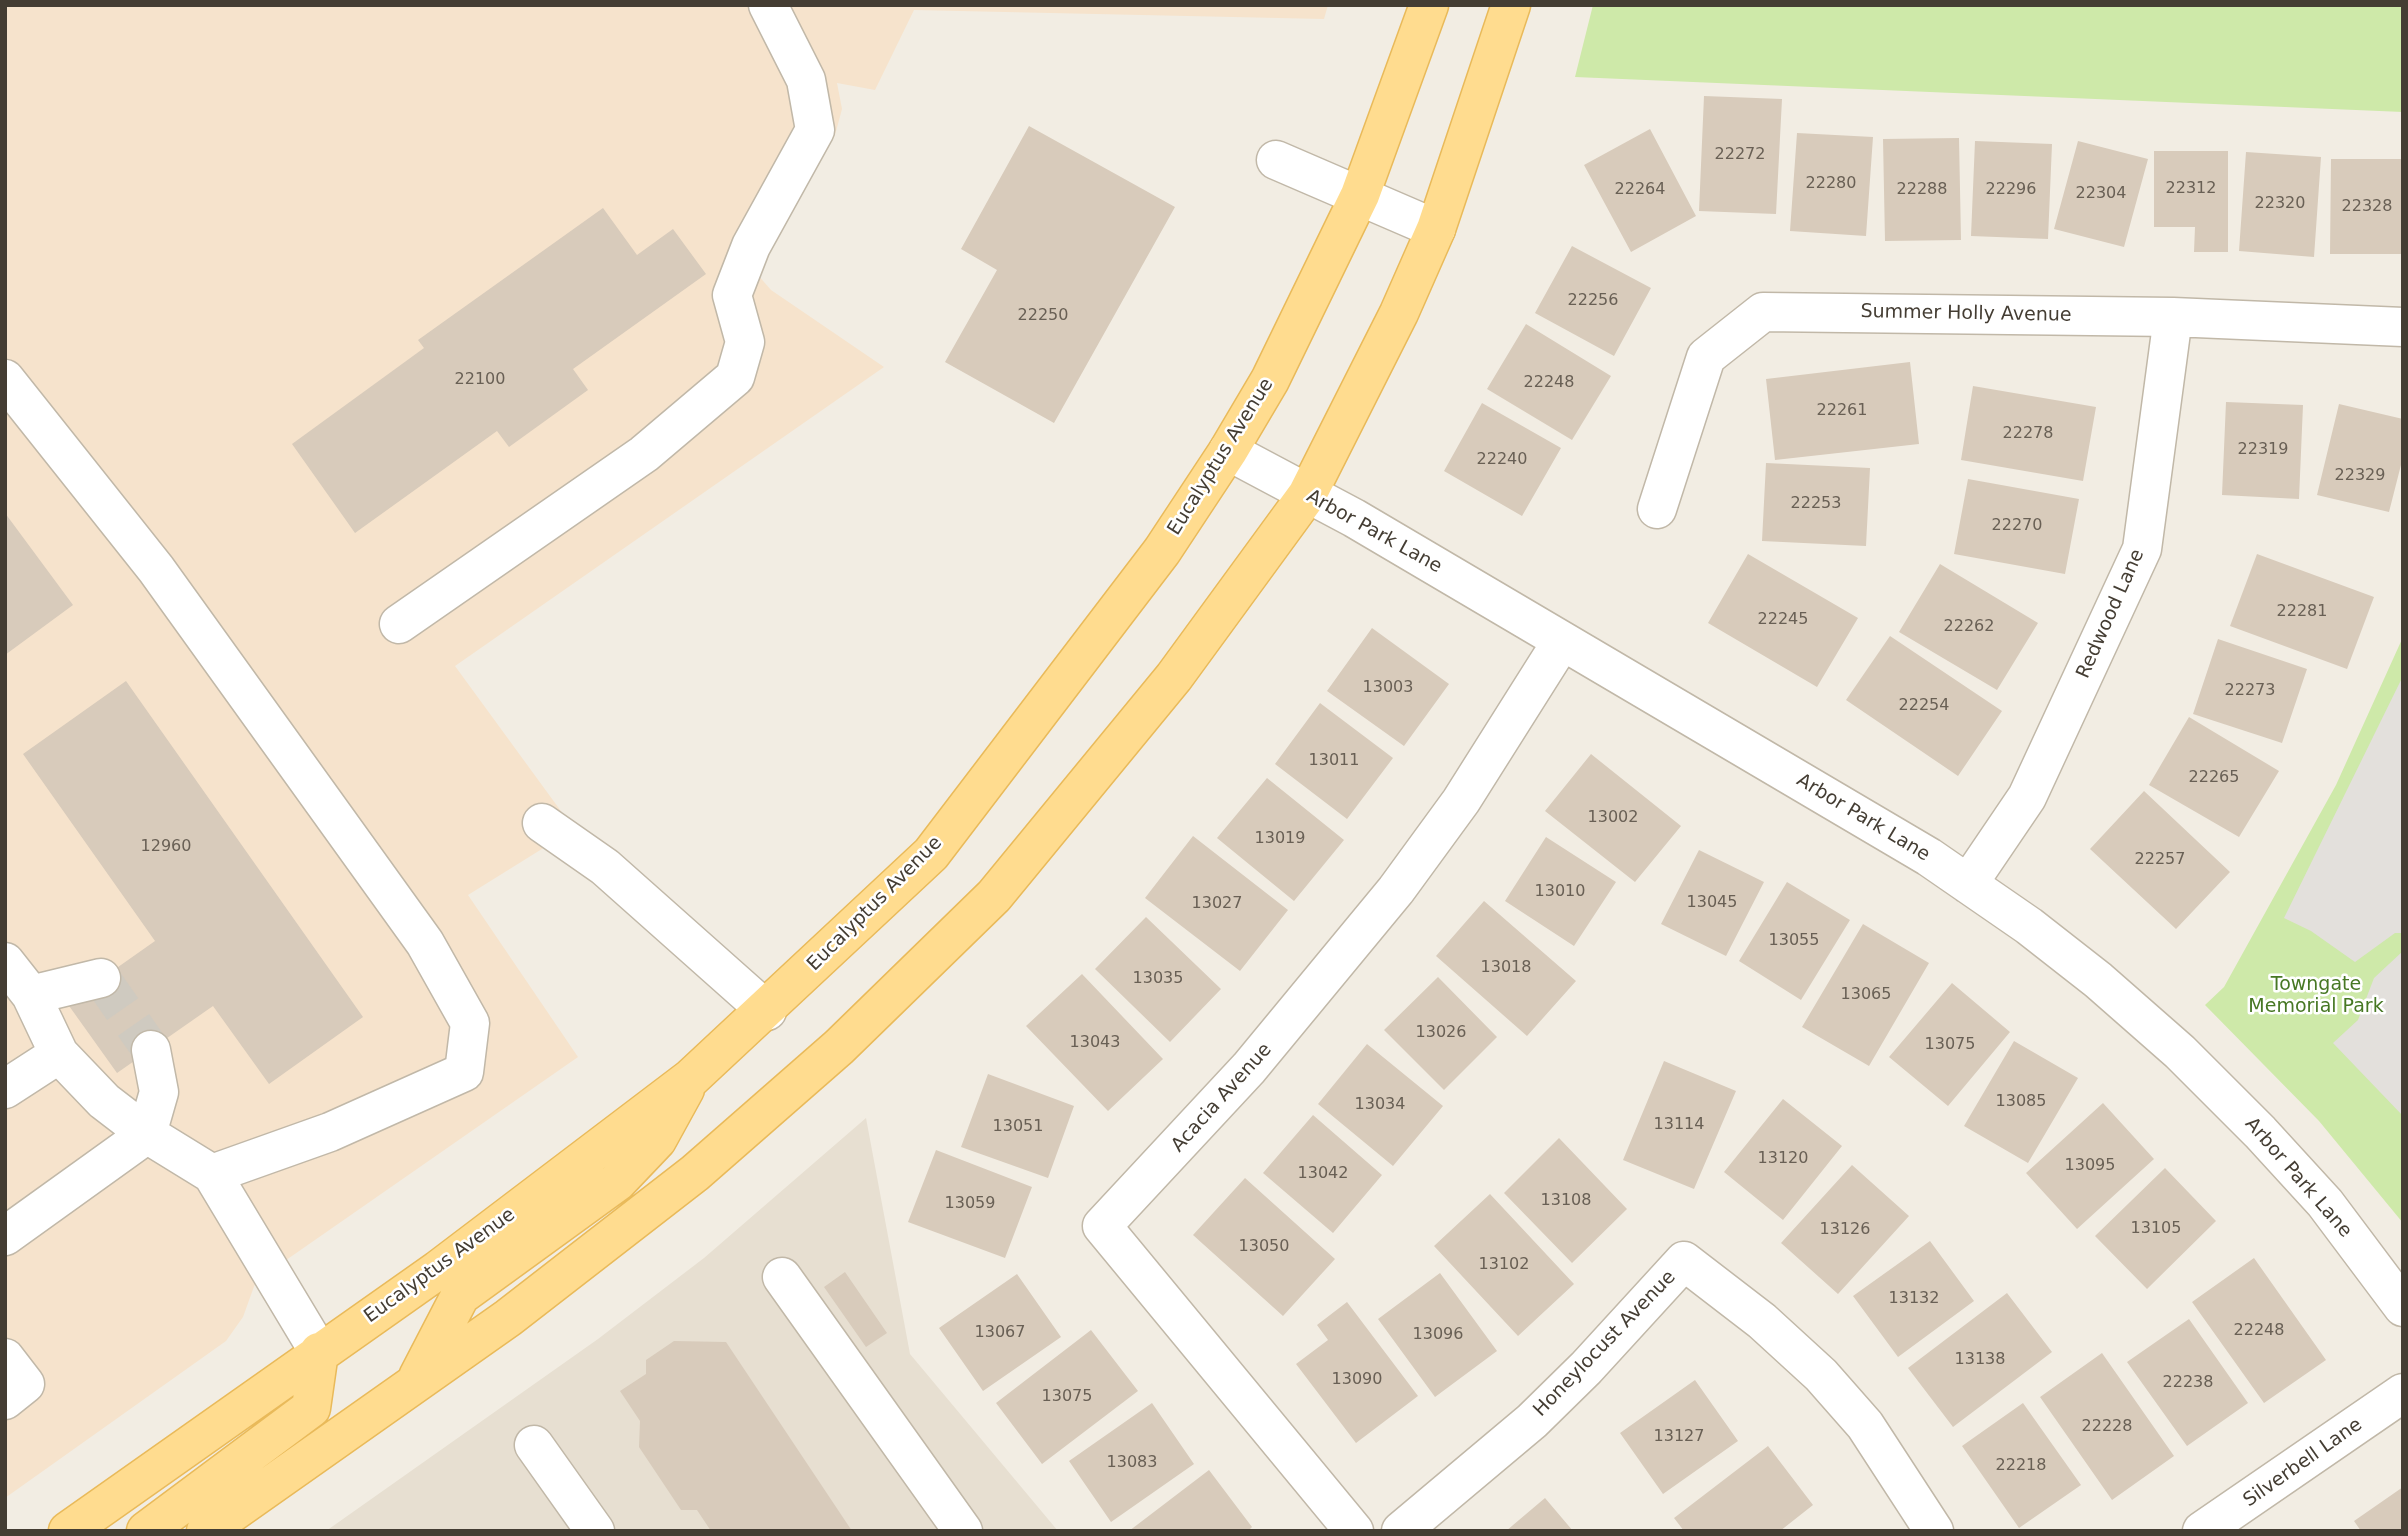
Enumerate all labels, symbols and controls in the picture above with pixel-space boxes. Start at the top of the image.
house number: 22272 [1715,145,1765,165]
house number: 22280 [1806,174,1856,194]
house number: 22312 [2166,179,2216,199]
house number: 22264 [1615,180,1665,200]
house number: 22288 [1897,180,1947,200]
house number: 22296 [1986,180,2036,200]
house number: 22304 [2076,184,2126,204]
house number: 22320 [2255,194,2305,214]
house number: 22328 [2342,197,2392,217]
house number: 22256 [1568,291,1618,311]
street label: Summer Holly Avenue [1860,301,2072,327]
house number: 22250 [1018,306,1068,326]
house number: 22100 [455,370,505,390]
house number: 22248 [1524,373,1574,393]
street label: Eucalyptus Avenue [1163,374,1279,540]
house number: 22261 [1817,401,1867,421]
house number: 22278 [2003,424,2053,444]
house number: 22319 [2238,440,2288,460]
house number: 22240 [1477,450,1527,470]
house number: 22329 [2335,466,2385,486]
street label: Arbor Park Lane [1302,485,1446,579]
house number: 22253 [1791,494,1841,514]
house number: 22270 [1992,516,2042,536]
street label: Redwood Lane [2072,546,2150,682]
house number: 22281 [2277,602,2327,622]
house number: 22245 [1758,610,1808,630]
house number: 22262 [1944,617,1994,637]
house number: 13003 [1363,678,1413,698]
house number: 22273 [2225,681,2275,701]
house number: 22254 [1899,696,1949,716]
house number: 13011 [1309,751,1359,771]
house number: 22265 [2189,768,2239,788]
street label: Arbor Park Lane [1792,769,1934,867]
house number: 13002 [1588,808,1638,828]
house number: 13019 [1255,829,1305,849]
street label: Eucalyptus Avenue [803,832,947,976]
house number: 12960 [141,837,191,857]
house number: 22257 [2135,850,2185,870]
house number: 13010 [1535,882,1585,902]
house number: 13045 [1687,893,1737,913]
house number: 13027 [1192,894,1242,914]
house number: 13055 [1769,931,1819,951]
house number: 13018 [1481,958,1531,978]
house number: 13035 [1133,969,1183,989]
park label: Towngate Memorial Park [2248,974,2384,1018]
house number: 13065 [1841,985,1891,1005]
house number: 13026 [1416,1023,1466,1043]
house number: 13043 [1070,1033,1120,1053]
house number: 13075 [1925,1035,1975,1055]
street label: Acacia Avenue [1167,1039,1277,1157]
house number: 13085 [1996,1092,2046,1112]
house number: 13034 [1355,1095,1405,1115]
street label: Arbor Park Lane [2240,1113,2356,1243]
house number: 13114 [1654,1115,1704,1135]
house number: 13051 [993,1117,1043,1137]
house number: 13120 [1758,1149,1808,1169]
house number: 13095 [2065,1156,2115,1176]
house number: 13042 [1298,1164,1348,1184]
house number: 13108 [1541,1191,1591,1211]
house number: 13059 [945,1194,995,1214]
street label: Eucalyptus Avenue [360,1204,520,1328]
house number: 13105 [2131,1219,2181,1239]
house number: 13126 [1820,1220,1870,1240]
house number: 13050 [1239,1237,1289,1257]
house number: 13102 [1479,1255,1529,1275]
street label: Honeylocust Avenue [1529,1266,1681,1422]
house number: 13132 [1889,1289,1939,1309]
house number: 22248 [2234,1321,2284,1341]
house number: 13067 [975,1323,1025,1343]
house number: 13096 [1413,1325,1463,1345]
house number: 13138 [1955,1350,2005,1370]
house number: 13090 [1332,1370,1382,1390]
house number: 22238 [2163,1373,2213,1393]
house number: 13075 [1042,1387,1092,1407]
street label: Silverbell Lane [2239,1414,2367,1512]
house number: 22228 [2082,1417,2132,1437]
house number: 13127 [1654,1427,1704,1447]
house number: 13083 [1107,1453,1157,1473]
house number: 22218 [1996,1456,2046,1476]

